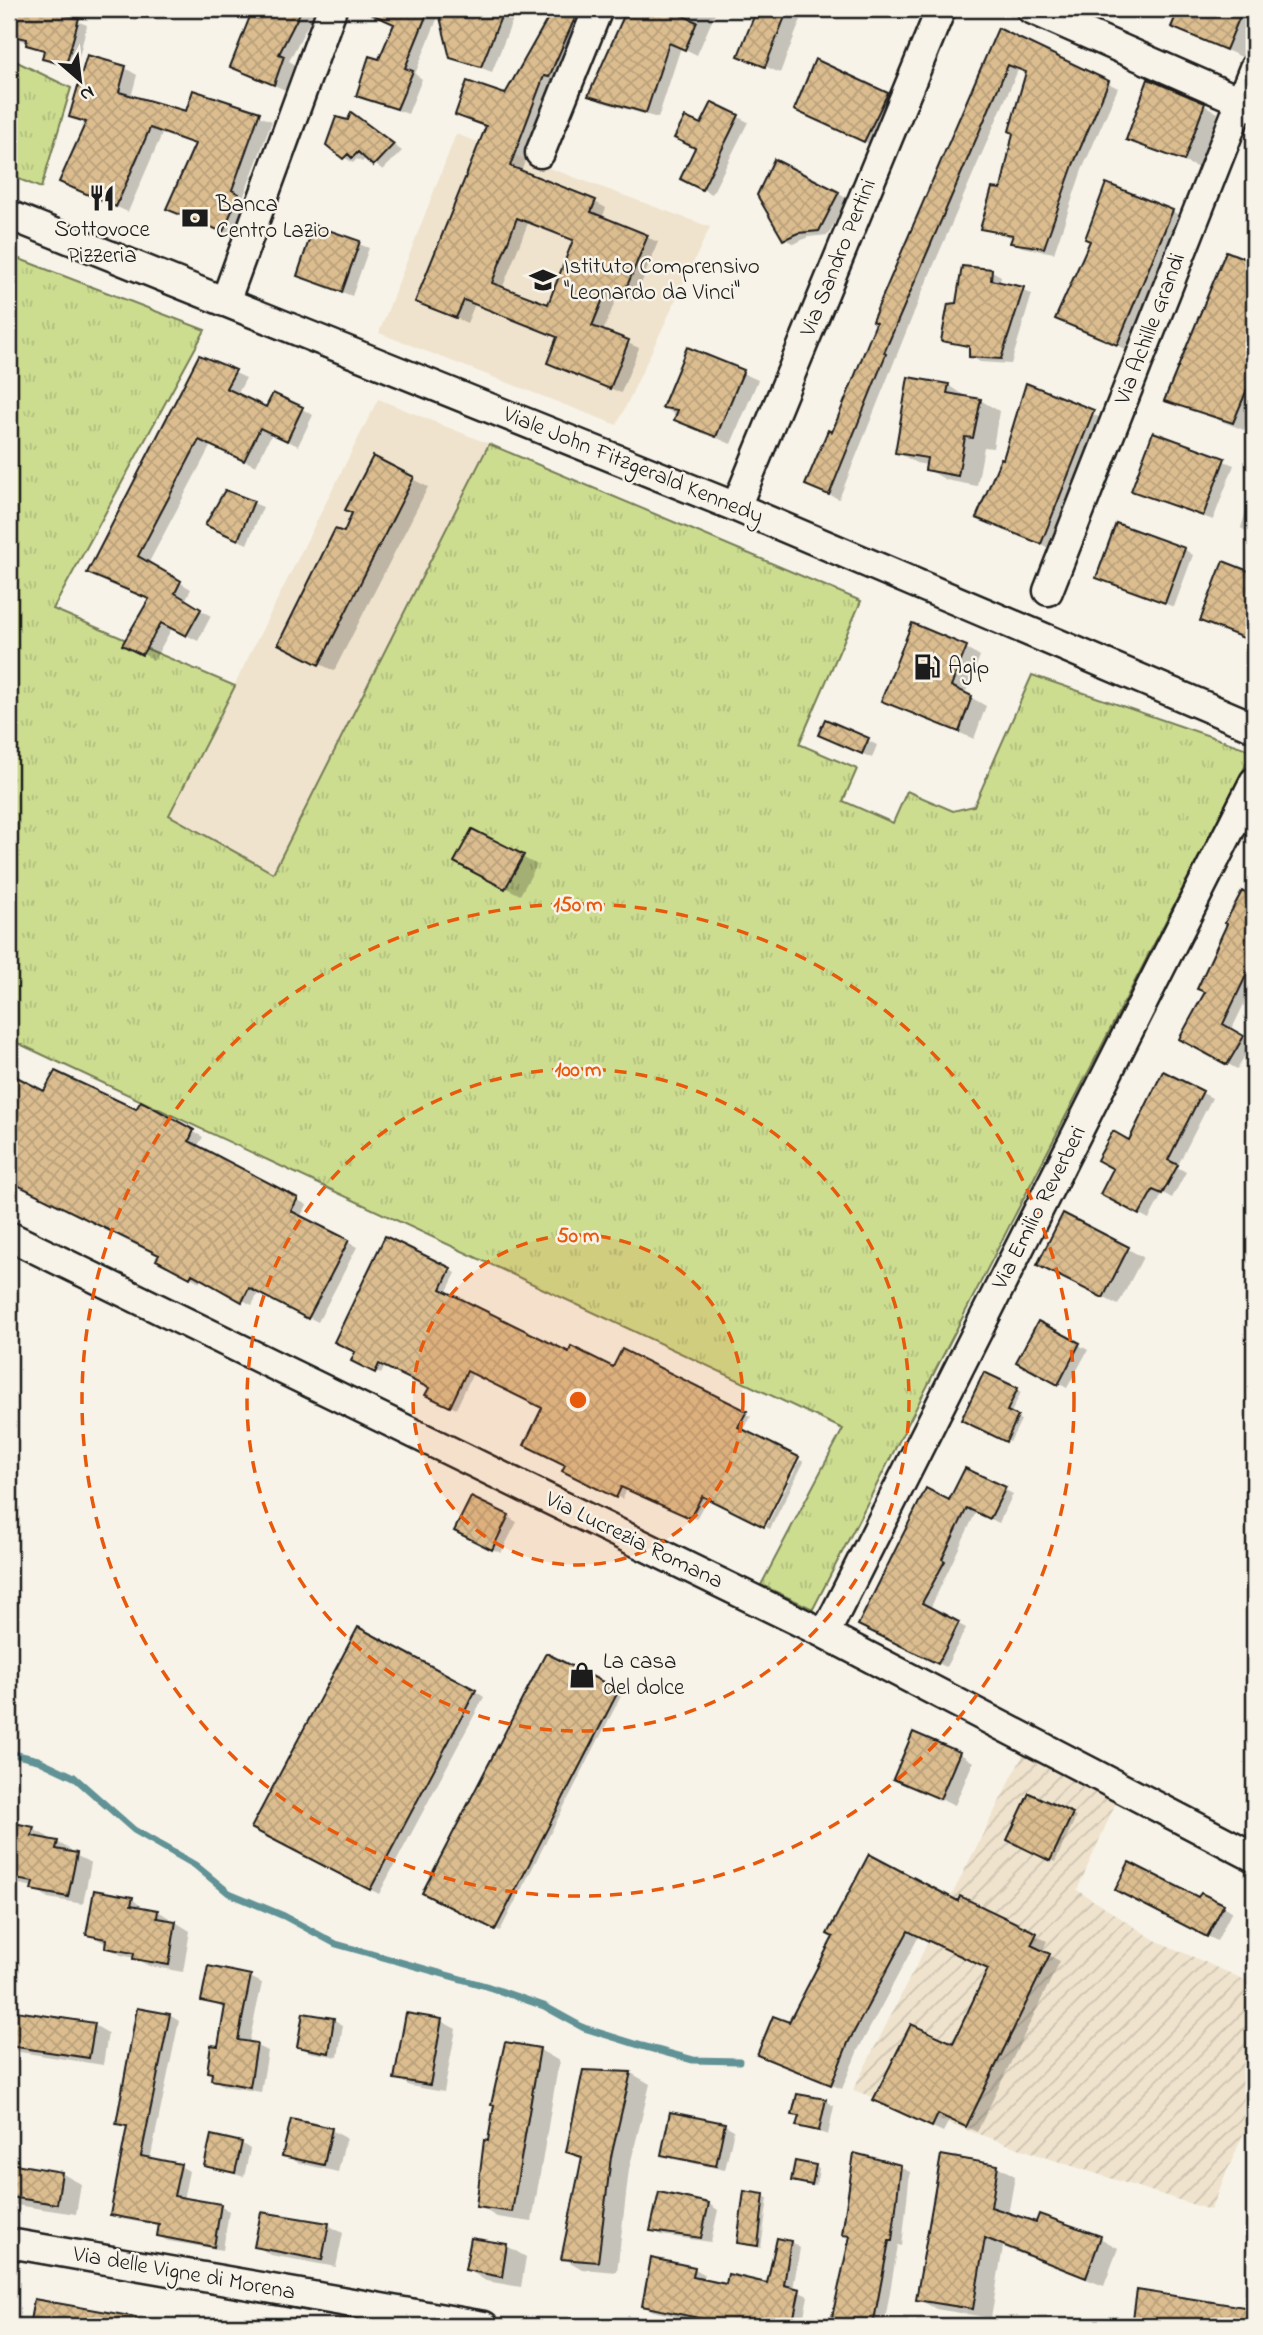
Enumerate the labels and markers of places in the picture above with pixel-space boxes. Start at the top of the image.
restaurant icon: Sottovoce Pizzeria [87,183,117,213]
place label: Banca Centro Lazio [215,189,330,248]
bank icon: Banca Centro Lazio [180,203,210,233]
place label: Sottovoce Pizzeria [54,214,150,273]
place label: Istituto Comprensivo "Leonardo da Vinci" [564,251,760,310]
school or university icon: Istituto Comprensivo "Leonardo da Vinci" [528,265,558,295]
place label: Agip [948,651,989,685]
fuel station icon: Agip [912,652,942,682]
centre of rings [566,1388,590,1412]
place label: La casa del dolce [603,1646,685,1705]
shop icon: La casa del dolce [567,1660,597,1690]

